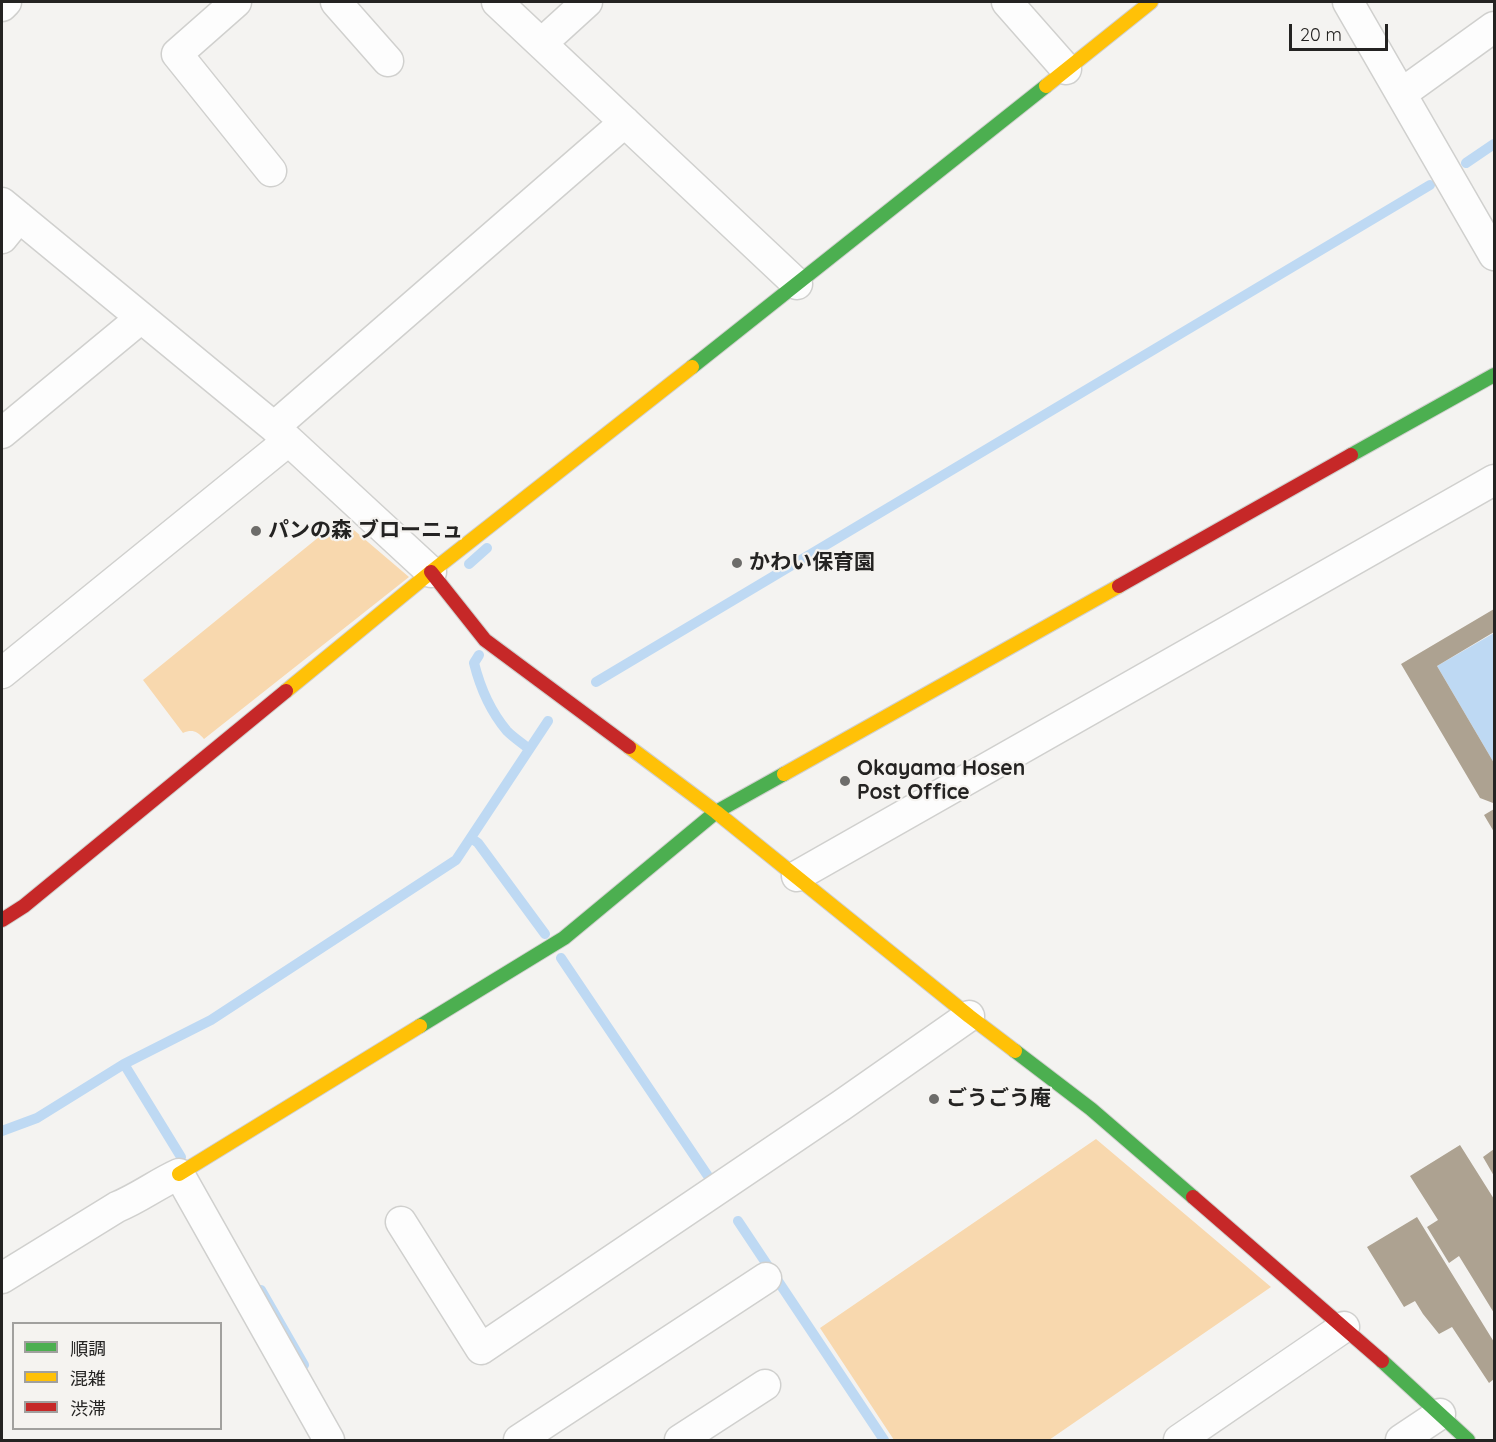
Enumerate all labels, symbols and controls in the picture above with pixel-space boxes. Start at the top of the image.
scale bar [1292,12,1391,50]
text: 20 m [1300,23,1342,46]
place label: パンの森 ブローニュ [268,518,463,544]
marker: パンの森 ブローニュ [249,524,263,538]
place label: かわい保育園 [749,550,875,576]
marker: かわい保育園 [730,556,744,570]
place label: Okayama Hosen Post Office [857,756,1025,806]
marker: Okayama Hosen Post Office [838,774,852,788]
place label: ごうごう庵 [946,1086,1051,1112]
marker: ごうごう庵 [927,1092,941,1106]
legend [12,1322,222,1430]
text: 順調 [70,1337,106,1360]
text: 混雑 [70,1367,106,1390]
text: 渋滞 [70,1397,106,1420]

